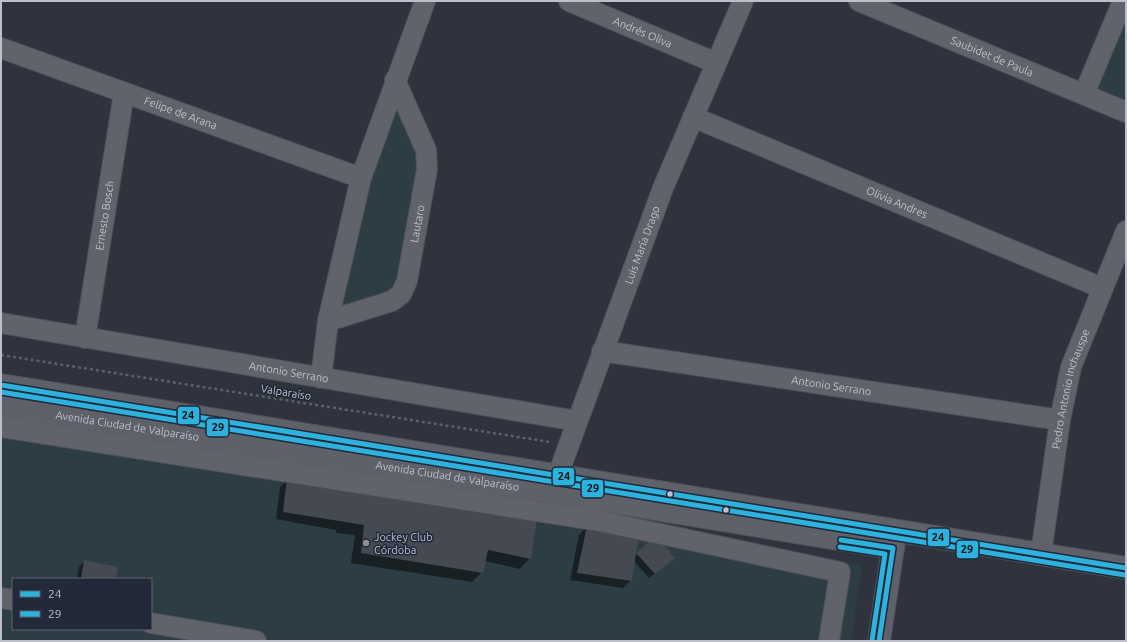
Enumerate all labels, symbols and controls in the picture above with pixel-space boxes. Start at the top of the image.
street label: Andrés Oliva [612,14,674,50]
street label: Saubidet de Paula [949,34,1035,79]
street label: Felipe de Arana [143,94,219,131]
street label: Ernesto Bosch [93,180,116,251]
street label: Olivia Andres [864,184,930,220]
street label: Lautaro [408,204,426,244]
street label: Luis María Drago [622,204,662,286]
street label: Pedro Antonio Inchauspe [1050,327,1092,450]
street label: Antonio Serrano [248,359,330,385]
street label: Antonio Serrano [791,374,872,398]
street label: Valparaíso [260,382,312,402]
line badge: 24 [177,406,200,425]
street label: Avenida Ciudad de Valparaíso [55,409,200,443]
text: 24 [182,409,194,421]
line badge: 29 [206,418,229,437]
text: 29 [212,421,224,433]
street label: Avenida Ciudad de Valparaíso [375,459,520,493]
line badge: 24 [552,467,575,486]
text: 24 [558,470,570,482]
line badge: 29 [581,479,604,498]
text: 29 [587,482,599,494]
unlabelled marker [665,489,675,499]
unlabelled marker [721,505,731,515]
line badge: 24 [927,528,950,547]
place label: Jockey Club Córdoba [374,531,433,556]
text: 24 [932,531,944,543]
marker: Jockey Club Córdoba [361,538,371,548]
line badge: 29 [956,540,979,559]
text: 29 [961,543,973,555]
legend [12,578,152,630]
text: 24 [48,587,62,600]
text: 29 [48,607,62,620]

